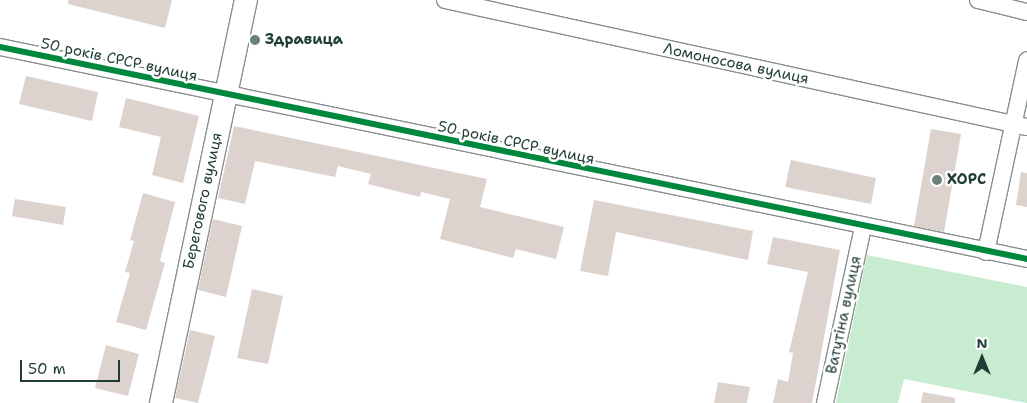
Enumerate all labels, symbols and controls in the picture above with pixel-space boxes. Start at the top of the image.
place label: Здравица [265,31,343,49]
marker: Здравица [249,34,261,46]
street label: 50 років СРСР вулиця [39,35,199,85]
street label: Ломоносова вулиця [662,40,810,88]
street label: 50 років СРСР вулиця [436,118,596,168]
street label: Берегового вулиця [180,131,226,271]
place label: ХОРС [947,171,986,189]
marker: ХОРС [931,174,943,186]
street label: Ватутіна вулиця [823,254,865,376]
north arrow [957,333,1007,383]
text: N [976,334,988,352]
scale bar [22,350,122,382]
text: 50 m [28,359,66,379]

